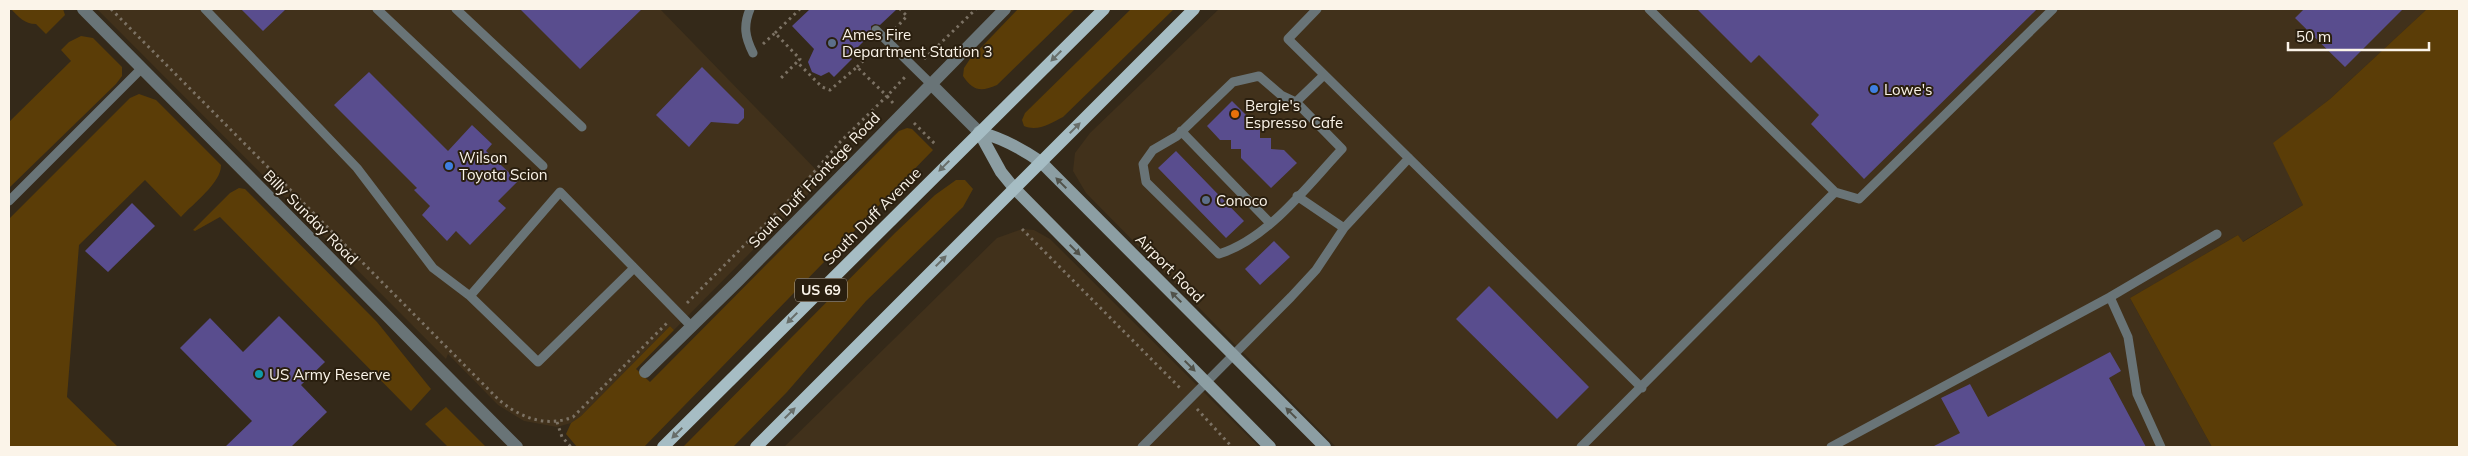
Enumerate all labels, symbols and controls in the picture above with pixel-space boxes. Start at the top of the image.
scale bar [2288,20,2429,52]
place label: Ames Fire Department Station 3 [842,25,992,61]
text: 50 m [2296,27,2331,46]
marker: Ames Fire Department Station 3 [826,37,838,49]
one-way arrow [1050,50,1062,62]
place label: Lowe's [1884,80,1932,99]
marker: Lowe's [1868,83,1880,95]
place label: Bergie's Espresso Cafe [1245,96,1343,132]
street label: South Duff Frontage Road [744,108,884,252]
marker: Bergie's Espresso Cafe [1229,108,1241,120]
one-way arrow [1069,122,1081,134]
place label: Wilson Toyota Scion [459,148,548,184]
marker: Wilson Toyota Scion [443,160,455,172]
one-way arrow [938,160,950,172]
street label: South Duff Avenue [819,163,925,269]
street label: Billy Sunday Road [260,166,362,268]
one-way arrow [1055,177,1067,189]
place label: Conoco [1216,191,1268,210]
marker: Conoco [1200,194,1212,206]
street label: Airport Road [1132,230,1208,306]
one-way arrow [1069,244,1081,256]
one-way arrow [934,255,946,267]
road number: US 69 [795,278,847,302]
one-way arrow [1170,292,1182,304]
one-way arrow [786,312,798,324]
one-way arrow [1183,359,1195,371]
place label: US Army Reserve [269,365,391,384]
marker: US Army Reserve [253,368,265,380]
one-way arrow [784,407,796,419]
one-way arrow [1285,407,1297,419]
one-way arrow [672,427,684,439]

